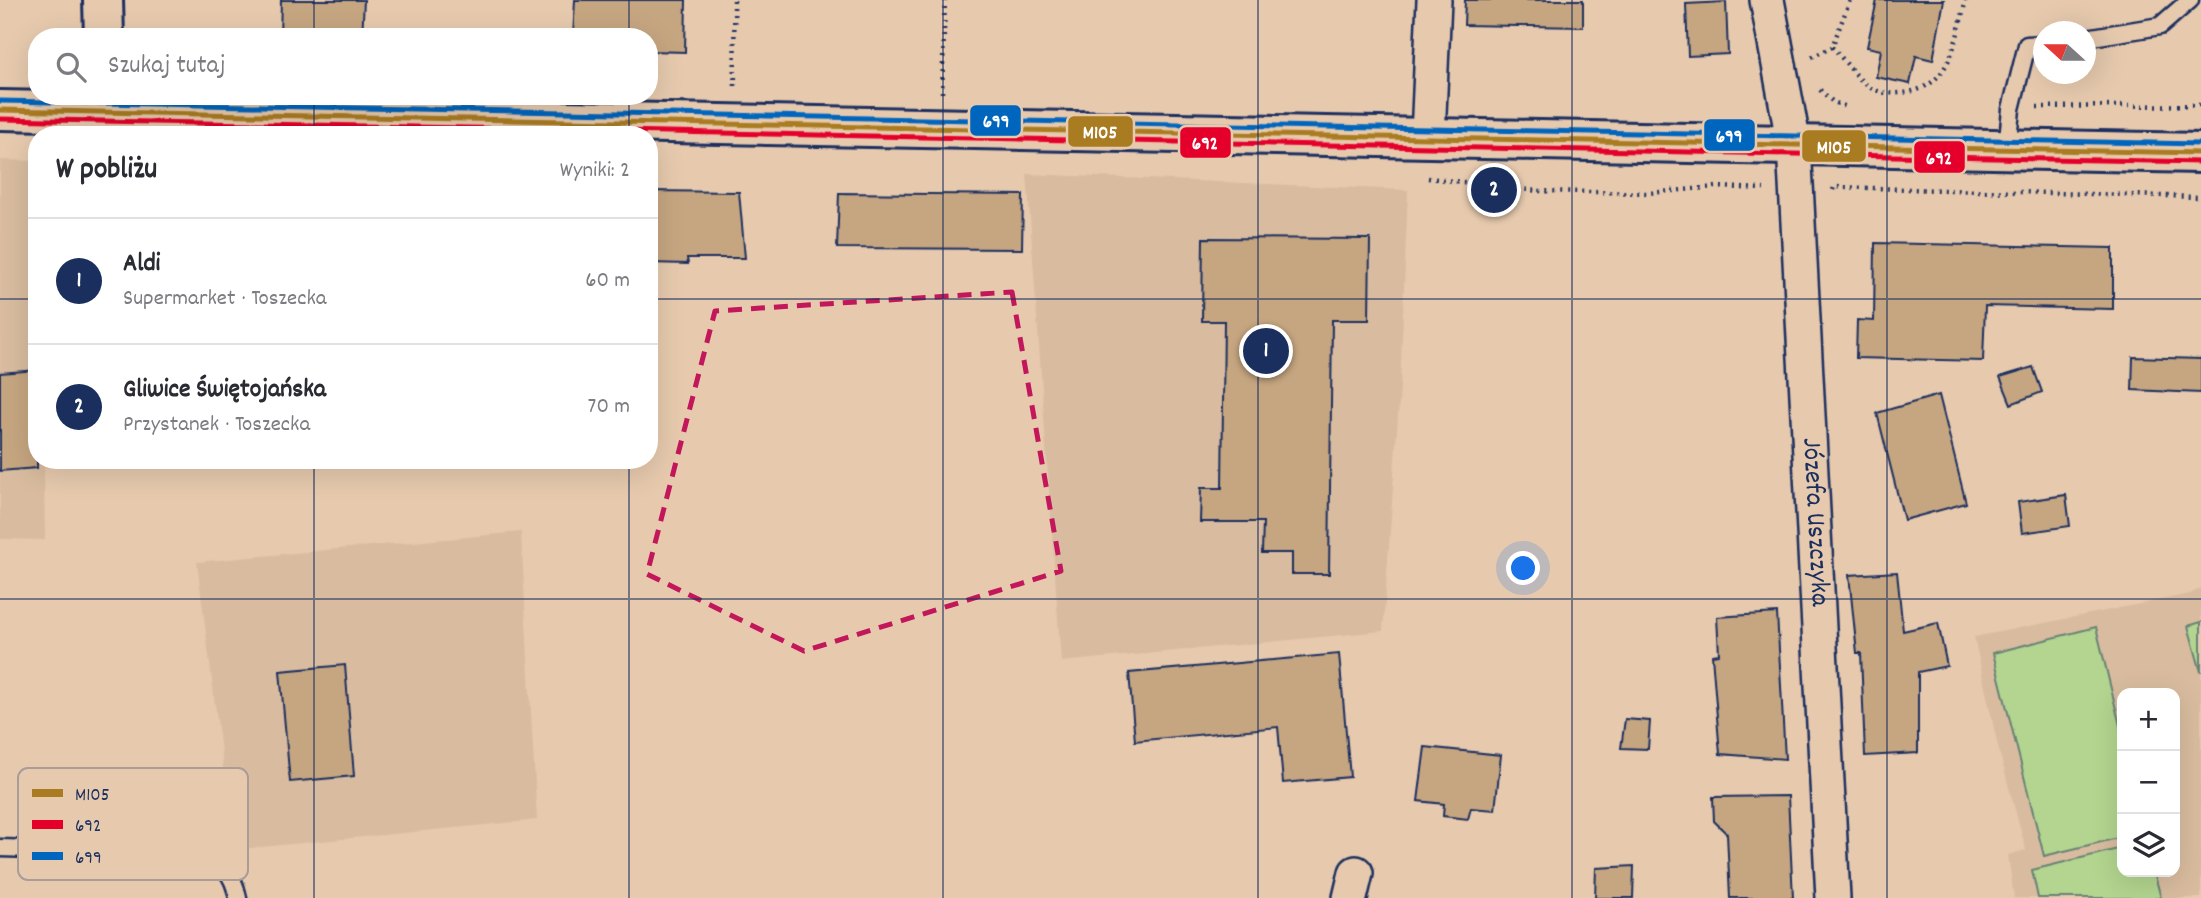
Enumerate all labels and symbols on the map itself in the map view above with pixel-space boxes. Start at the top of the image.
north arrow [2033,21,2096,84]
line badge: 699 [969,104,1022,137]
text: 699 [983,110,1009,137]
line badge: M105 [1067,115,1134,148]
line badge: 699 [1703,118,1756,152]
text: M105 [1083,121,1117,148]
text: 699 [1716,125,1742,152]
line badge: 692 [1179,126,1232,159]
line badge: M105 [1801,129,1867,163]
text: 692 [1192,132,1218,159]
text: M105 [1817,136,1851,163]
line badge: 692 [1913,140,1966,174]
text: 692 [1926,147,1952,174]
pin: 2 [1471,164,1517,216]
pin: 1 [1243,325,1289,377]
street label: Józefa Uszczyka [1789,437,1838,608]
your location [1506,551,1540,585]
legend [18,768,248,880]
text: M105 [75,783,109,810]
text: 692 [75,814,101,841]
text: 699 [75,846,102,873]

